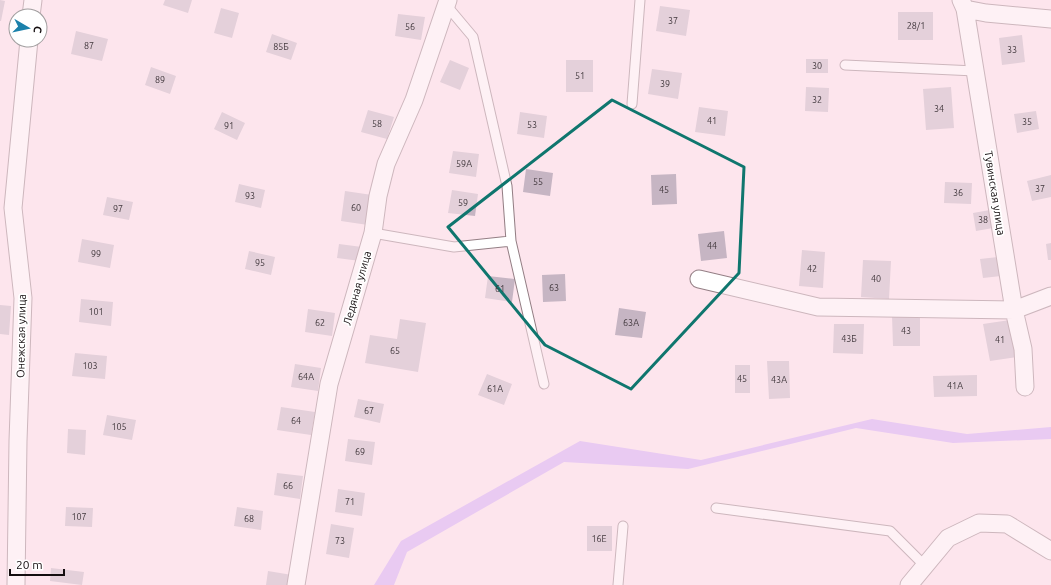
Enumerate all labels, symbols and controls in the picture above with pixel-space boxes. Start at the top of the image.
north arrow [8,8,48,48]
house number: 37 [668,16,678,26]
house number: 28/1 [907,21,925,31]
house number: 56 [405,22,415,32]
text: С [31,25,44,34]
house number: 87 [84,41,94,51]
house number: 85Б [273,42,289,52]
house number: 33 [1007,45,1017,55]
house number: 30 [812,61,822,71]
house number: 51 [575,71,585,81]
house number: 89 [155,75,165,85]
house number: 39 [660,79,670,89]
house number: 32 [812,95,822,105]
house number: 34 [934,104,944,114]
house number: 41 [707,116,717,126]
house number: 35 [1022,117,1032,127]
house number: 58 [372,119,382,129]
house number: 53 [527,120,537,130]
house number: 91 [224,121,234,131]
street label: Тувинская улица [982,150,1008,236]
house number: 59А [456,159,472,169]
house number: 55 [533,177,543,187]
house number: 37 [1035,184,1045,194]
house number: 45 [659,185,669,195]
house number: 36 [953,188,963,198]
house number: 93 [245,191,255,201]
house number: 59 [458,198,468,208]
house number: 60 [351,203,361,213]
house number: 97 [113,204,123,214]
house number: 38 [978,215,988,225]
house number: 44 [707,241,717,251]
house number: 99 [91,249,101,259]
street label: Ледяная улица [341,249,373,327]
house number: 95 [255,258,265,268]
house number: 42 [807,264,817,274]
house number: 40 [871,274,881,284]
house number: 63 [549,283,559,293]
house number: 61 [495,284,505,294]
street label: Онежская улица [14,294,28,378]
house number: 101 [88,307,104,317]
house number: 62 [315,318,325,328]
house number: 63А [623,318,639,328]
house number: 43 [901,326,911,336]
house number: 43Б [841,334,857,344]
house number: 41 [995,335,1005,345]
house number: 65 [390,346,400,356]
house number: 103 [82,361,98,371]
house number: 64А [298,372,314,382]
house number: 45 [737,374,747,384]
house number: 43А [771,375,787,385]
house number: 41А [947,381,963,391]
house number: 61А [487,384,503,394]
house number: 67 [364,406,374,416]
house number: 64 [291,416,301,426]
house number: 105 [111,422,127,432]
house number: 69 [355,447,365,457]
house number: 66 [283,481,293,491]
house number: 71 [345,497,355,507]
house number: 107 [71,512,87,522]
house number: 68 [244,514,254,524]
house number: 16Е [591,534,607,544]
house number: 73 [335,536,345,546]
scale bar [10,551,64,577]
text: 20 m [16,558,43,571]

